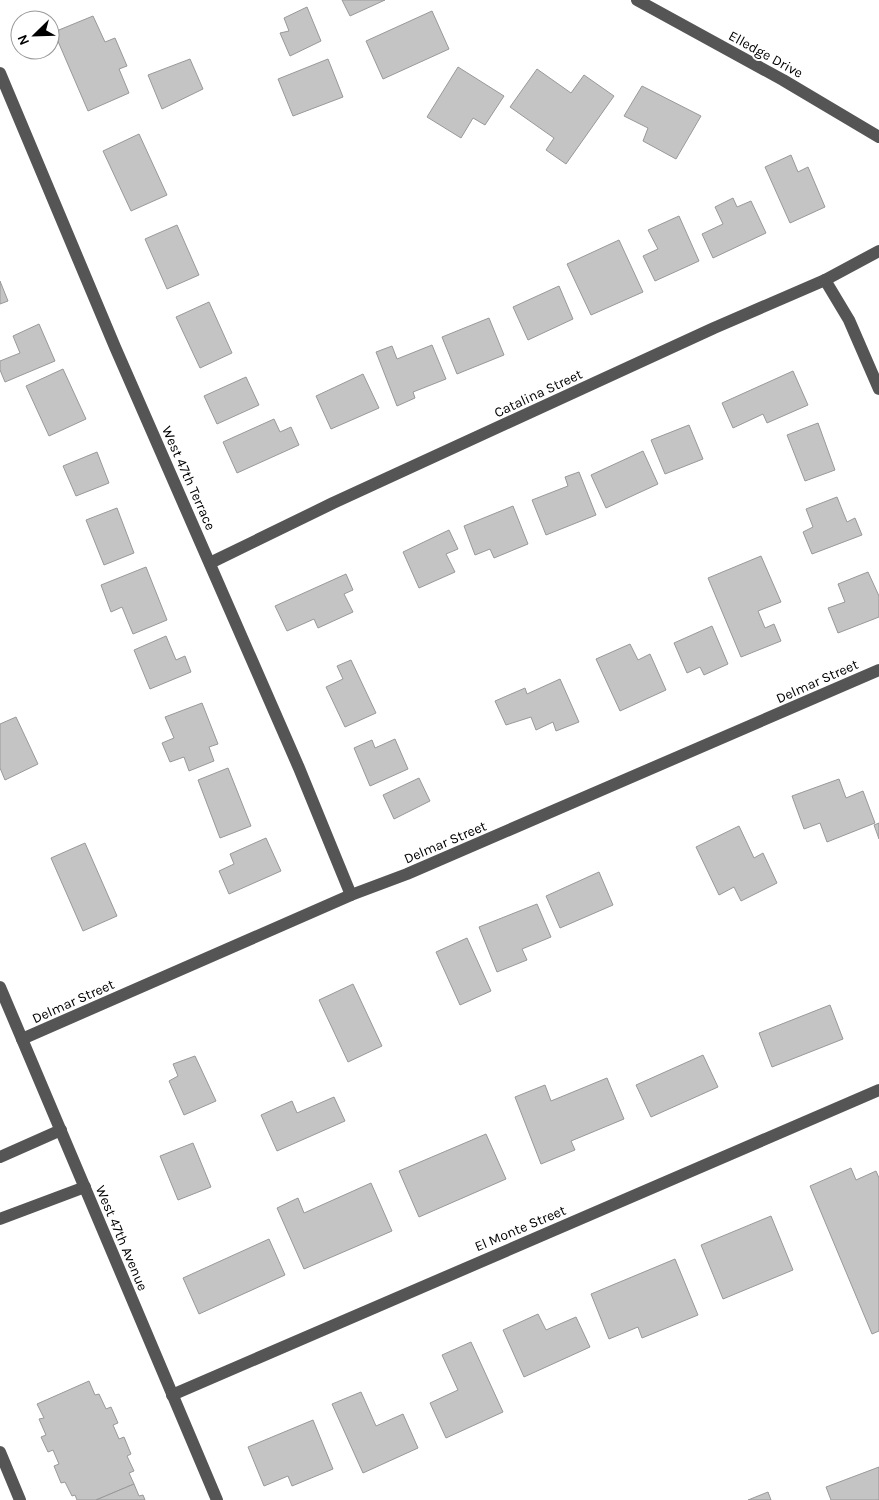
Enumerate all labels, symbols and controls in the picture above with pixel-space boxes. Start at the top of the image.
north arrow [10,10,60,60]
street label: Elledge Drive [726,27,806,82]
text: N [14,32,33,48]
street label: Catalina Street [491,366,585,421]
street label: West 47th Terrace [158,424,219,533]
street label: Delmar Street [774,656,861,707]
street label: Delmar Street [401,817,489,867]
street label: Delmar Street [30,976,117,1027]
street label: West 47th Avenue [92,1183,151,1293]
street label: El Monte Street [472,1202,568,1255]

